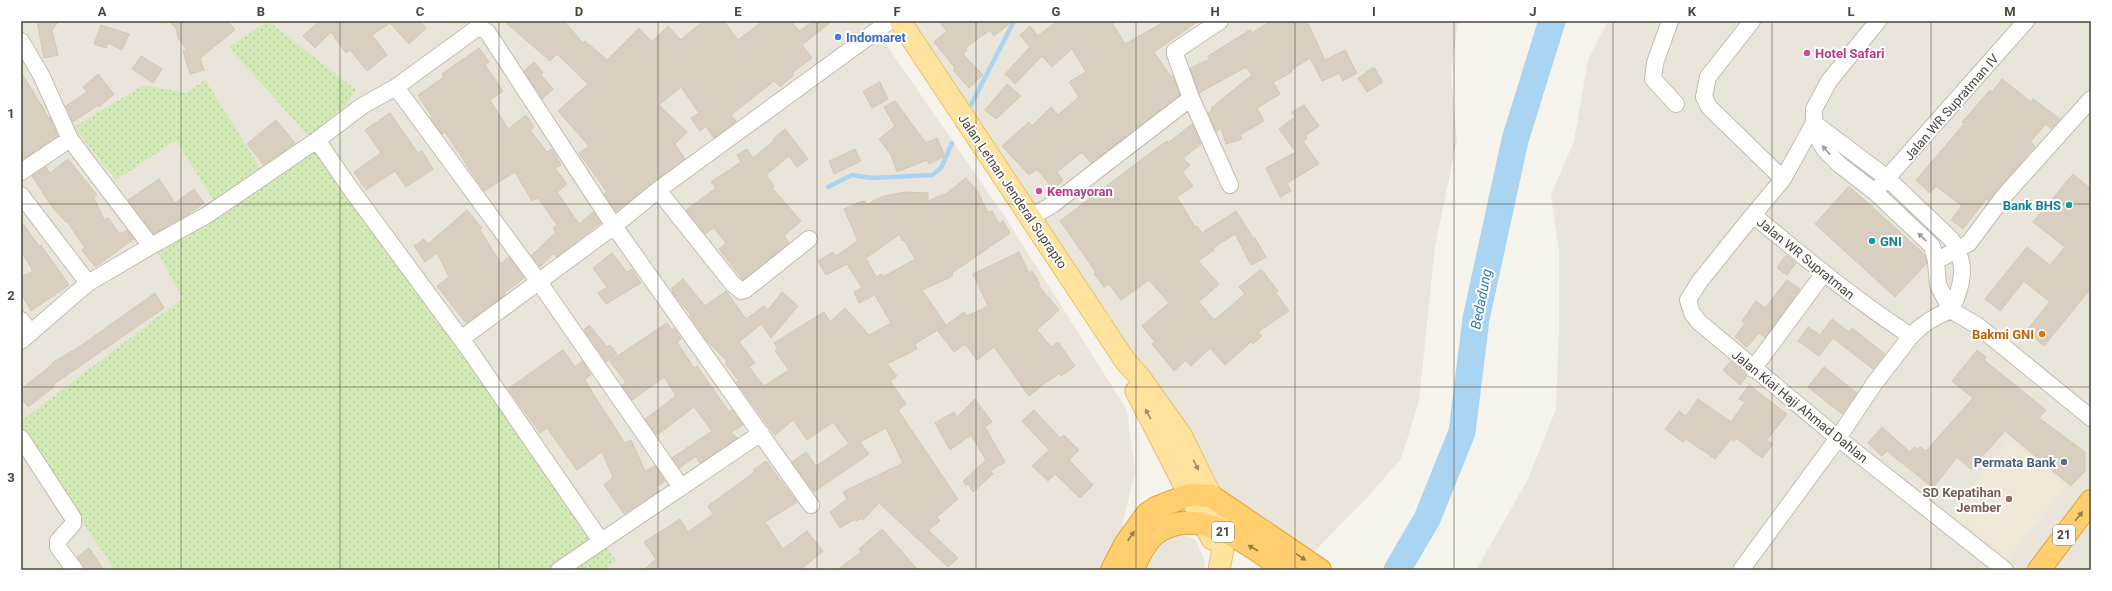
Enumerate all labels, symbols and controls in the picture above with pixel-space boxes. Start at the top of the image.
text: A [98,4,107,19]
text: B [257,4,265,19]
text: C [416,4,425,19]
text: D [575,4,583,19]
text: E [734,4,742,19]
text: F [893,4,901,19]
text: G [1052,4,1061,19]
text: H [1210,4,1220,19]
text: I [1372,4,1376,19]
text: J [1529,4,1537,19]
text: K [1688,4,1697,19]
text: L [1847,4,1855,19]
text: M [2004,4,2016,19]
place label: Indomaret [846,30,907,45]
marker: Indomaret [833,32,843,42]
place label: Hotel Safari [1815,46,1884,61]
marker: Hotel Safari [1802,48,1812,58]
street label: Jalan WR Supratman IV [1901,51,2002,164]
text: 1 [7,106,15,121]
street label: Jalan Letnan Jenderal Suprapto [955,111,1070,271]
one-way arrow [1822,145,1831,155]
place label: Kemayoran [1047,184,1113,199]
marker: Kemayoran [1034,186,1044,196]
place label: Bank BHS [2003,198,2061,213]
marker: Bank BHS [2064,200,2074,210]
street label: Jalan WR Supratman [1754,214,1857,302]
one-way arrow [1917,233,1927,242]
place label: GNI [1880,234,1902,249]
marker: GNI [1867,236,1877,246]
water label: Bedadung [1467,267,1495,330]
text: 2 [7,288,15,303]
place label: Bakmi GNI [1972,327,2034,342]
marker: Bakmi GNI [2037,329,2047,339]
street label: Jalan Kiai Haji Ahmad Dahlan [1729,347,1871,466]
one-way arrow [1145,408,1152,420]
place label: Permata Bank [1974,455,2057,470]
marker: Permata Bank [2059,457,2069,467]
one-way arrow [1193,460,1199,471]
text: 3 [7,470,15,485]
place label: SD Kepatihan Jember [1923,485,2001,515]
marker: SD Kepatihan Jember [2004,494,2014,504]
one-way arrow [2075,511,2083,522]
road number: 21 [1212,522,1234,542]
road number: 21 [2053,525,2075,545]
one-way arrow [1127,531,1135,541]
one-way arrow [1247,544,1259,551]
one-way arrow [1296,553,1307,561]

